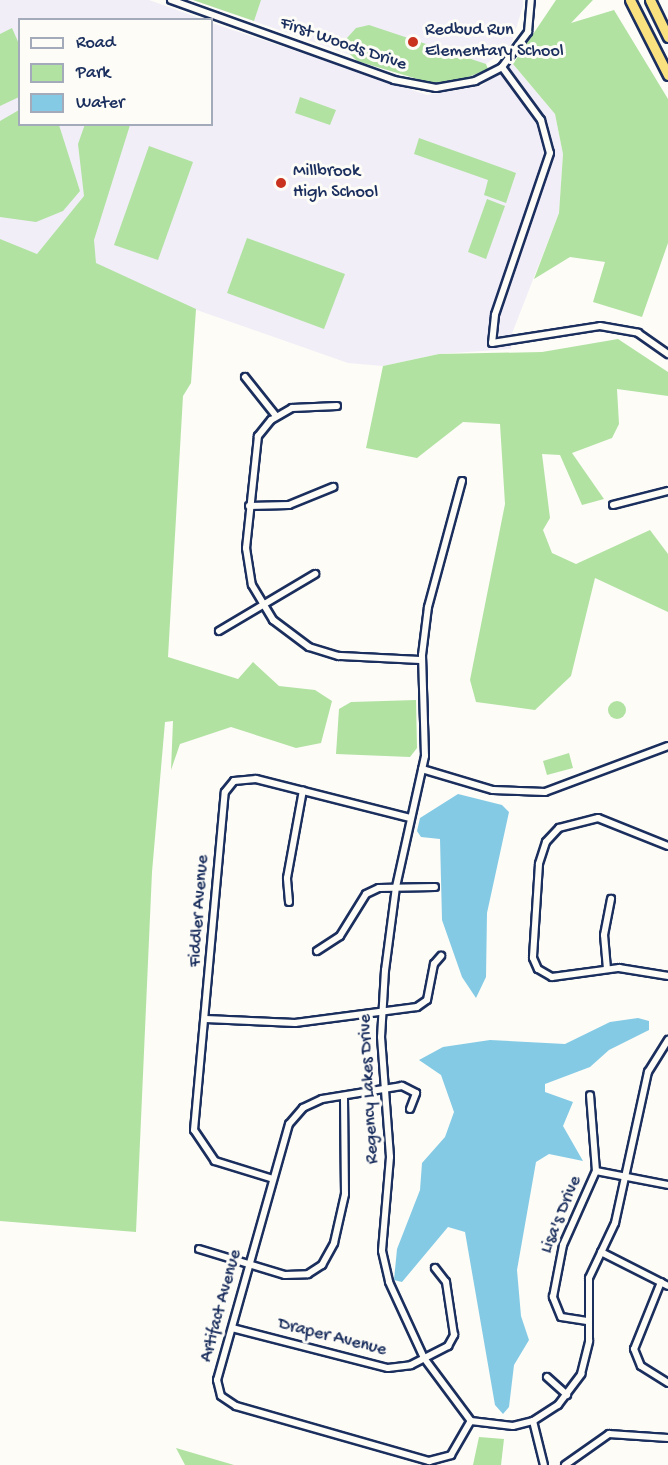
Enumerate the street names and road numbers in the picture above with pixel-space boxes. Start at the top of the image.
street label: First Woods Drive [277,13,409,77]
street label: Fiddler Avenue [185,854,215,968]
street label: Regency Lakes Drive [355,1014,385,1164]
street label: Lisa's Drive [537,1173,587,1257]
street label: Artifact Avenue [197,1247,247,1365]
street label: Draper Avenue [276,1314,388,1362]

